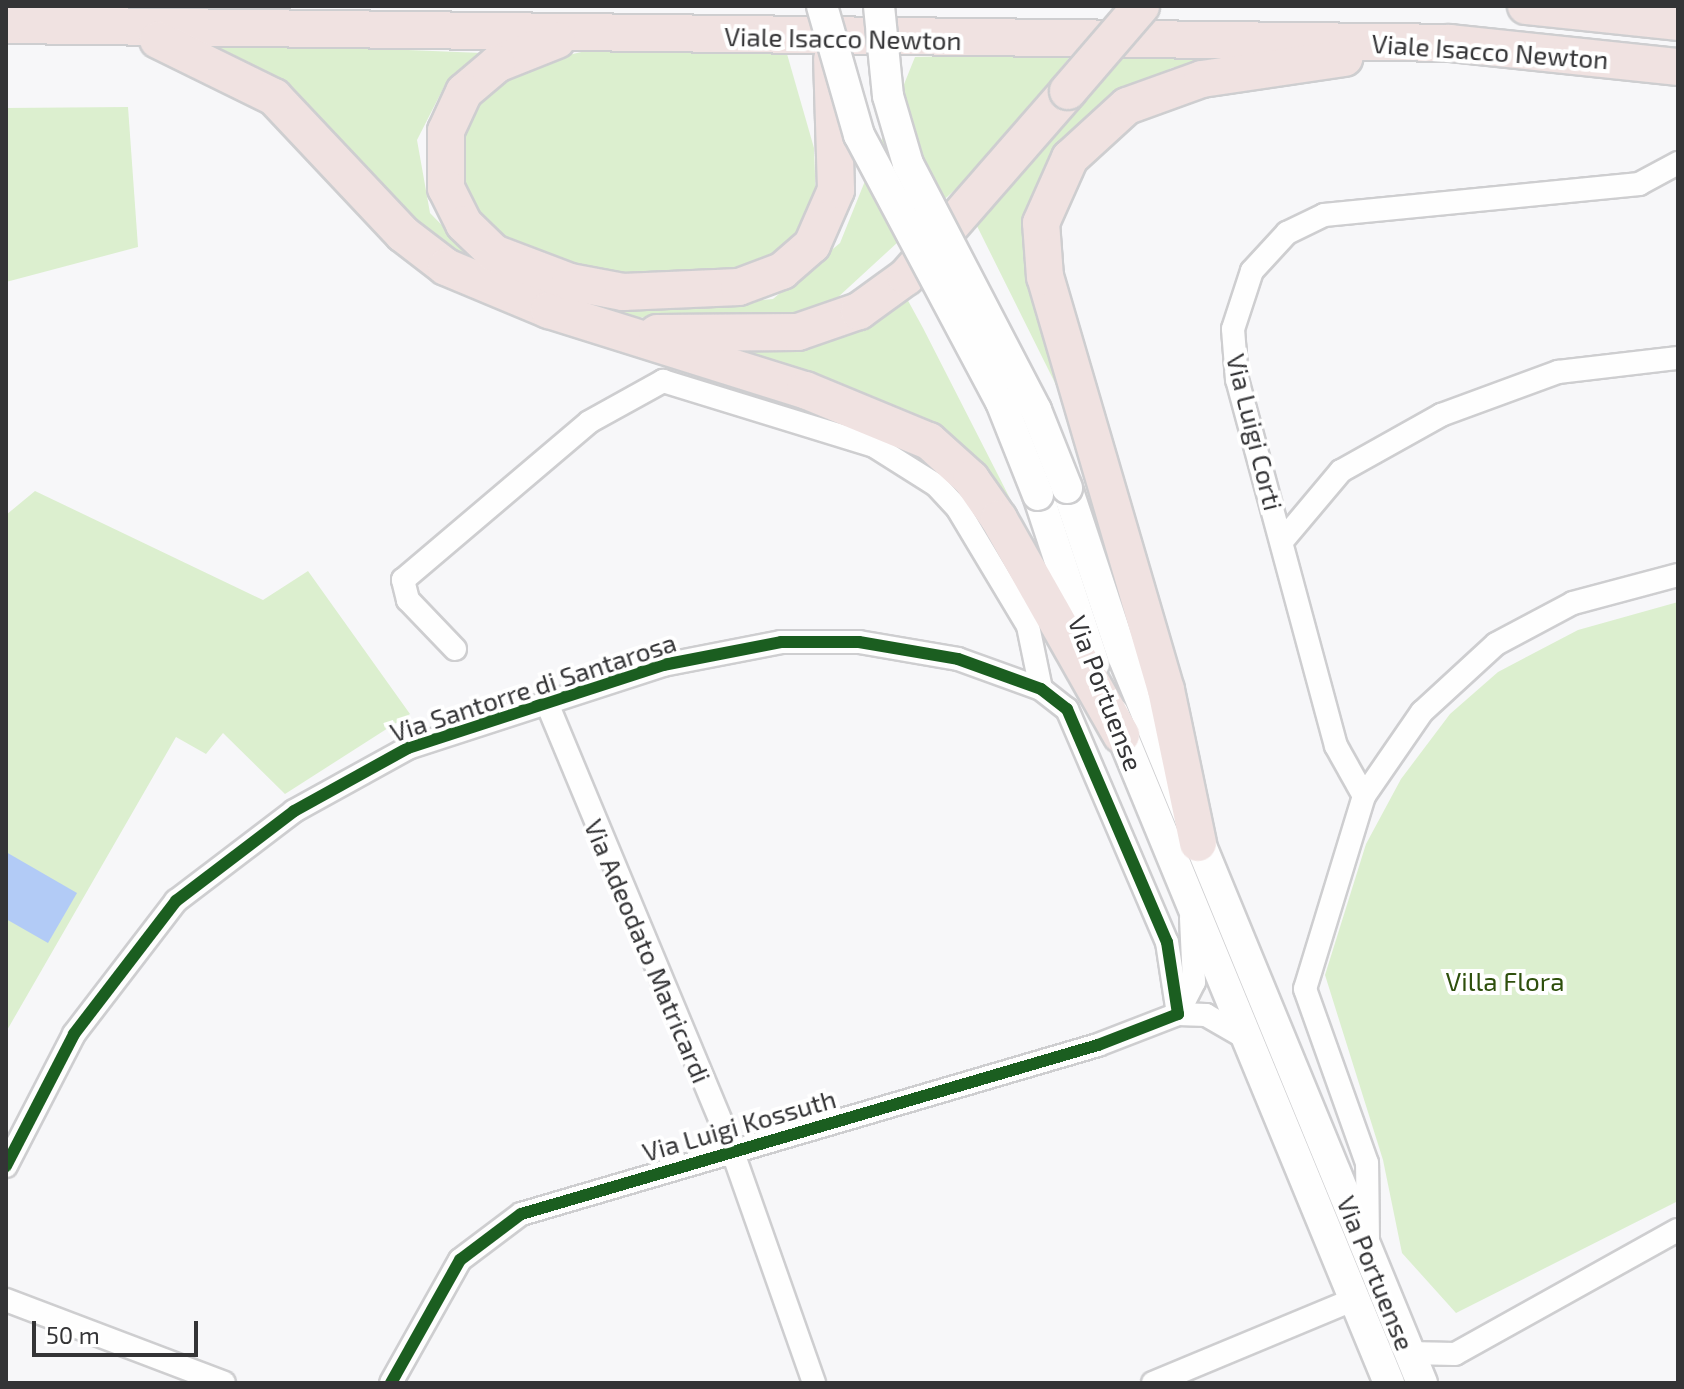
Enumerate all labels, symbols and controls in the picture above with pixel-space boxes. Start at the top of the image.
street label: Viale Isacco Newton [724,20,962,56]
street label: Viale Isacco Newton [1370,27,1610,75]
street label: Via Luigi Corti [1220,351,1290,513]
street label: Via Portuense [1062,611,1150,775]
street label: Via Santorre di Santarosa [386,626,680,748]
street label: Via Adeodato Matricardi [578,814,718,1088]
park label: Villa Flora [1445,965,1565,997]
street label: Via Luigi Kossuth [639,1082,839,1168]
street label: Via Portuense [1331,1191,1421,1355]
scale bar [36,1305,202,1355]
text: 50 m [46,1320,100,1349]

